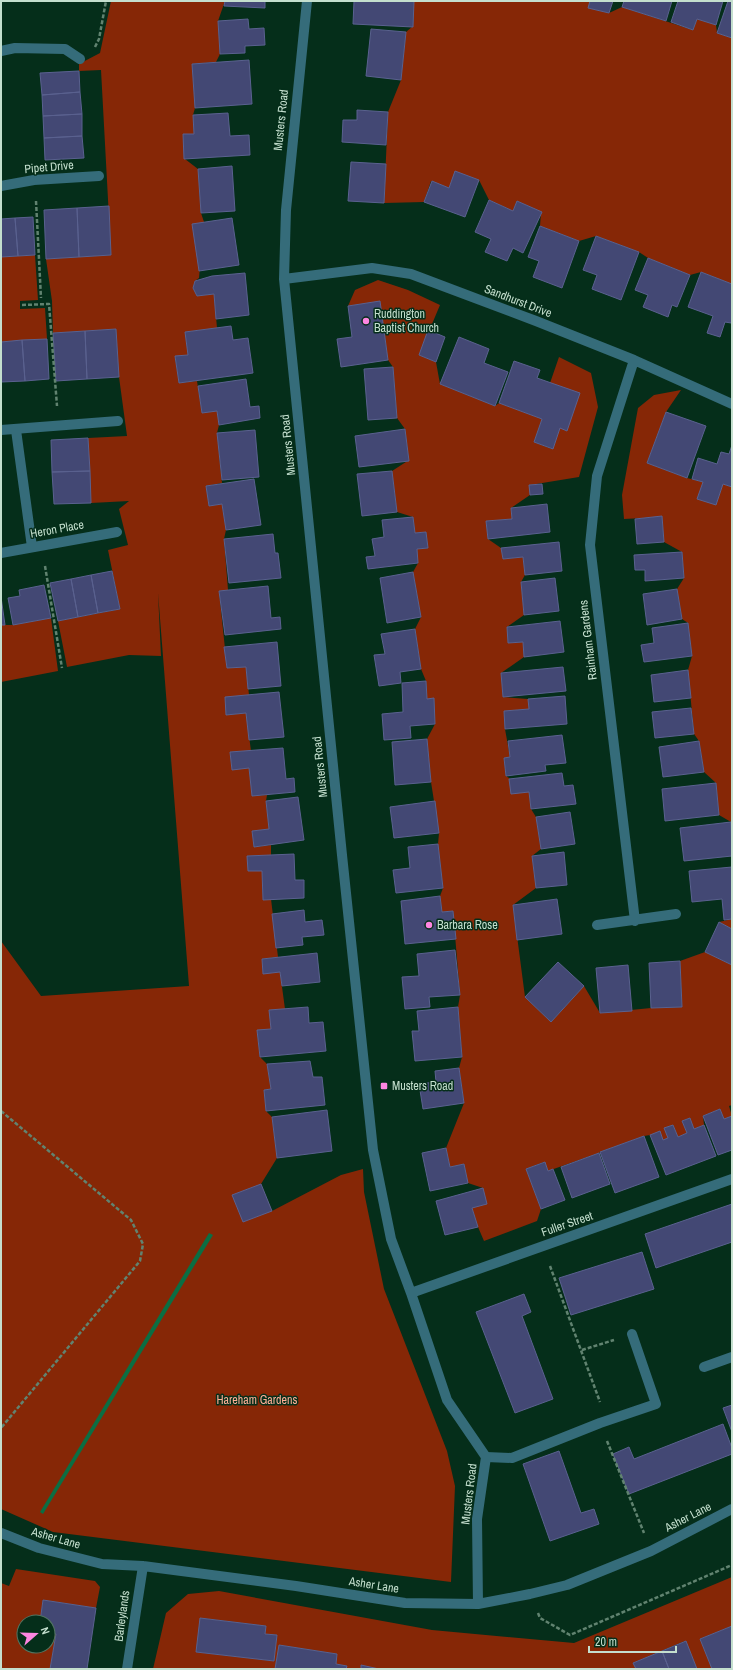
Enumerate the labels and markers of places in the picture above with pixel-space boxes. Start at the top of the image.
place label: Ruddington Baptist Church [374,306,439,336]
marker: Ruddington Baptist Church [361,316,371,326]
place label: Barbara Rose [437,917,498,933]
marker: Barbara Rose [424,920,434,930]
place label: Musters Road [392,1078,453,1094]
marker: Musters Road [379,1081,389,1091]

